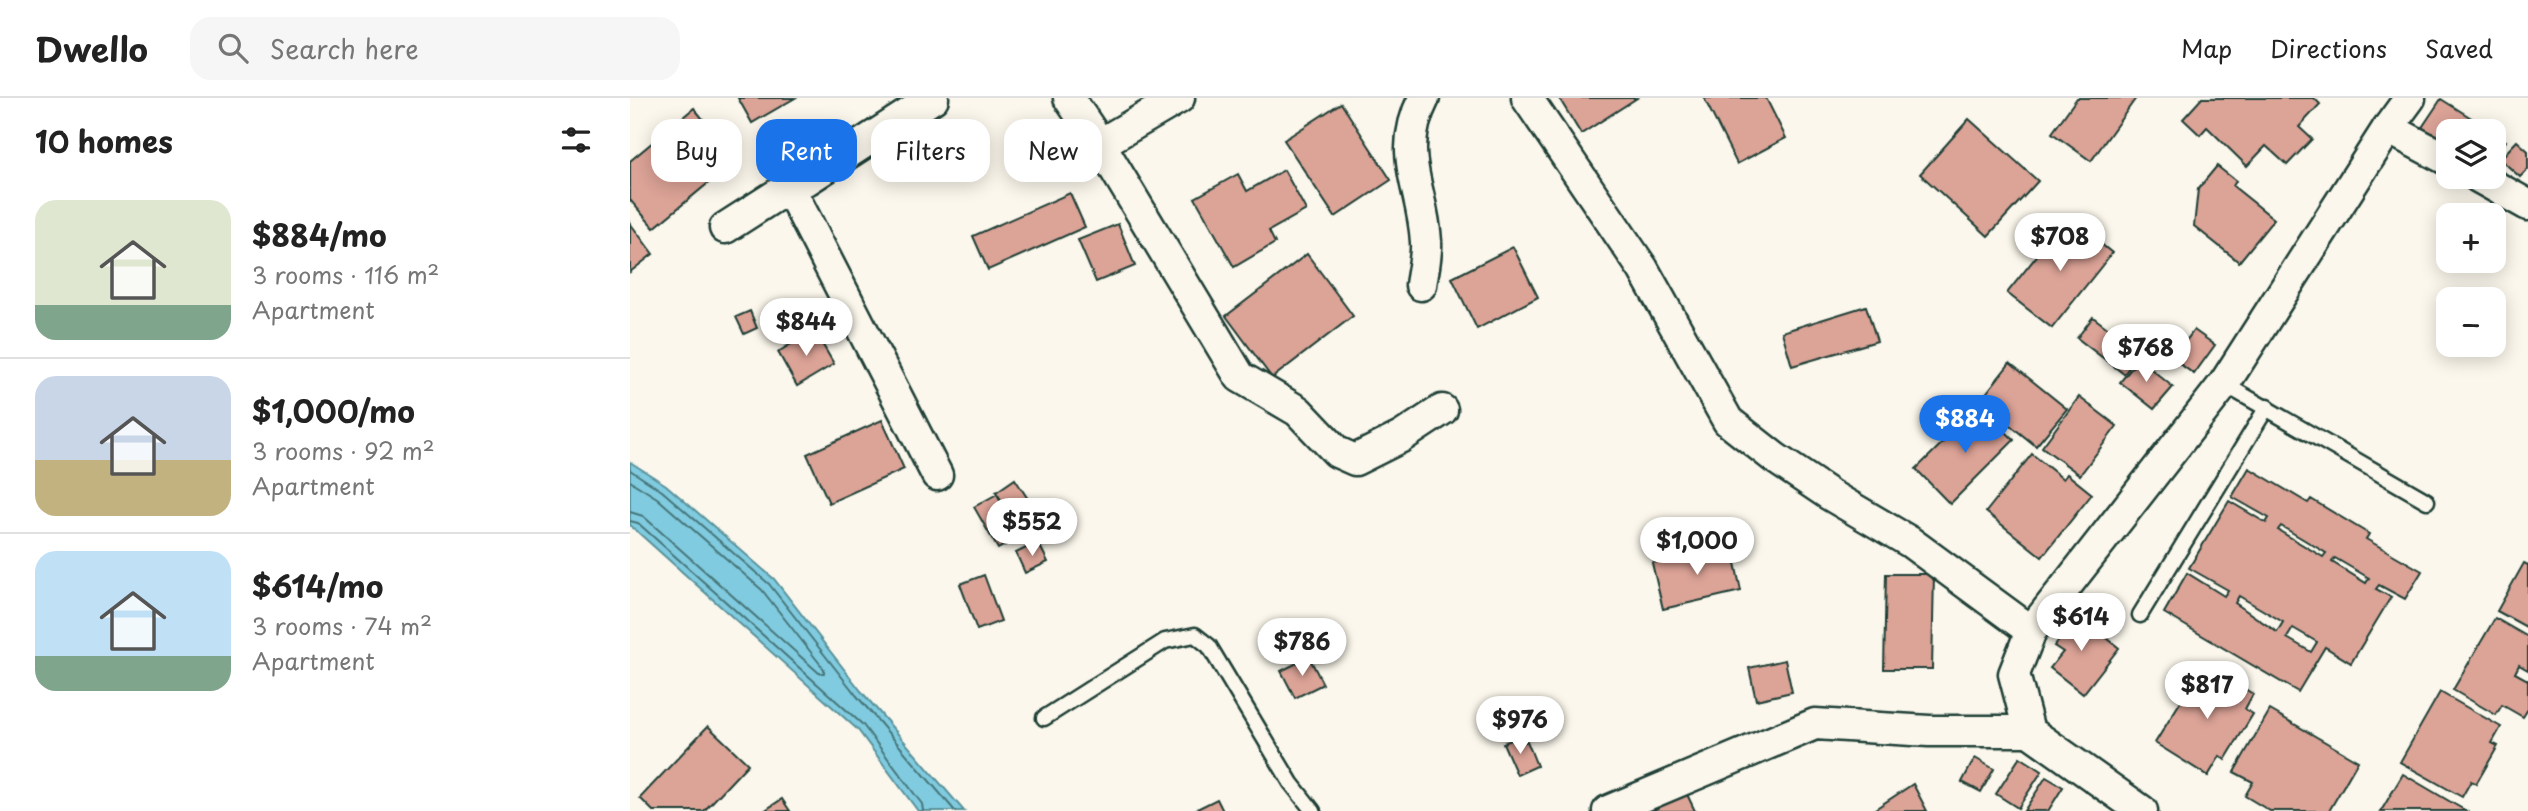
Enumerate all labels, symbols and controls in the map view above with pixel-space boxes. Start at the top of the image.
search box [190,17,680,80]
text: Dwello [35,23,148,73]
icon: search [214,29,252,67]
text: Search here [270,29,419,68]
text: Map [2181,30,2232,66]
text: Directions [2270,30,2387,66]
text: Saved [2425,30,2493,66]
text: 10 homes [35,118,173,163]
chip: Buy [651,119,742,182]
chip: Rent [756,119,857,182]
chip: Filters [871,119,990,182]
chip: New [1004,119,1102,182]
map controls [2436,119,2506,357]
button: layers [2436,119,2506,189]
icon: filters [557,121,595,159]
button: + [2436,203,2506,273]
text: $884/mo [252,212,387,257]
pin: $708 [2019,214,2101,273]
text: $708 [2030,218,2090,253]
icon: home [91,228,175,312]
text: 3 rooms · 116 m² [252,257,439,292]
button: − [2436,287,2506,357]
text: Apartment [252,292,375,327]
pin: $844 [765,299,847,358]
text: $844 [776,303,836,338]
pin: $768 [2105,324,2187,384]
text: $768 [2118,329,2174,364]
text: $1,000/mo [252,388,415,433]
pin: $884 [1924,396,2006,455]
text: $884 [1935,400,1995,435]
icon: home [91,404,175,488]
text: 3 rooms · 92 m² [252,433,435,468]
text: Apartment [252,468,375,503]
pin: $552 [991,498,1073,558]
text: $552 [1002,503,1062,538]
pin: $1,000 [1640,518,1754,577]
text: $1,000 [1656,522,1738,557]
text: $614/mo [252,563,383,608]
icon: home [91,579,175,663]
pin: $614 [2040,594,2122,653]
text: $614 [2053,598,2109,633]
text: 3 rooms · 74 m² [252,608,432,643]
pin: $786 [1261,618,1343,678]
text: $786 [1273,623,1331,658]
text: Apartment [252,643,375,678]
pin: $817 [2166,662,2248,721]
text: $817 [2181,666,2233,701]
pin: $976 [1479,696,1561,756]
text: $976 [1492,701,1548,736]

